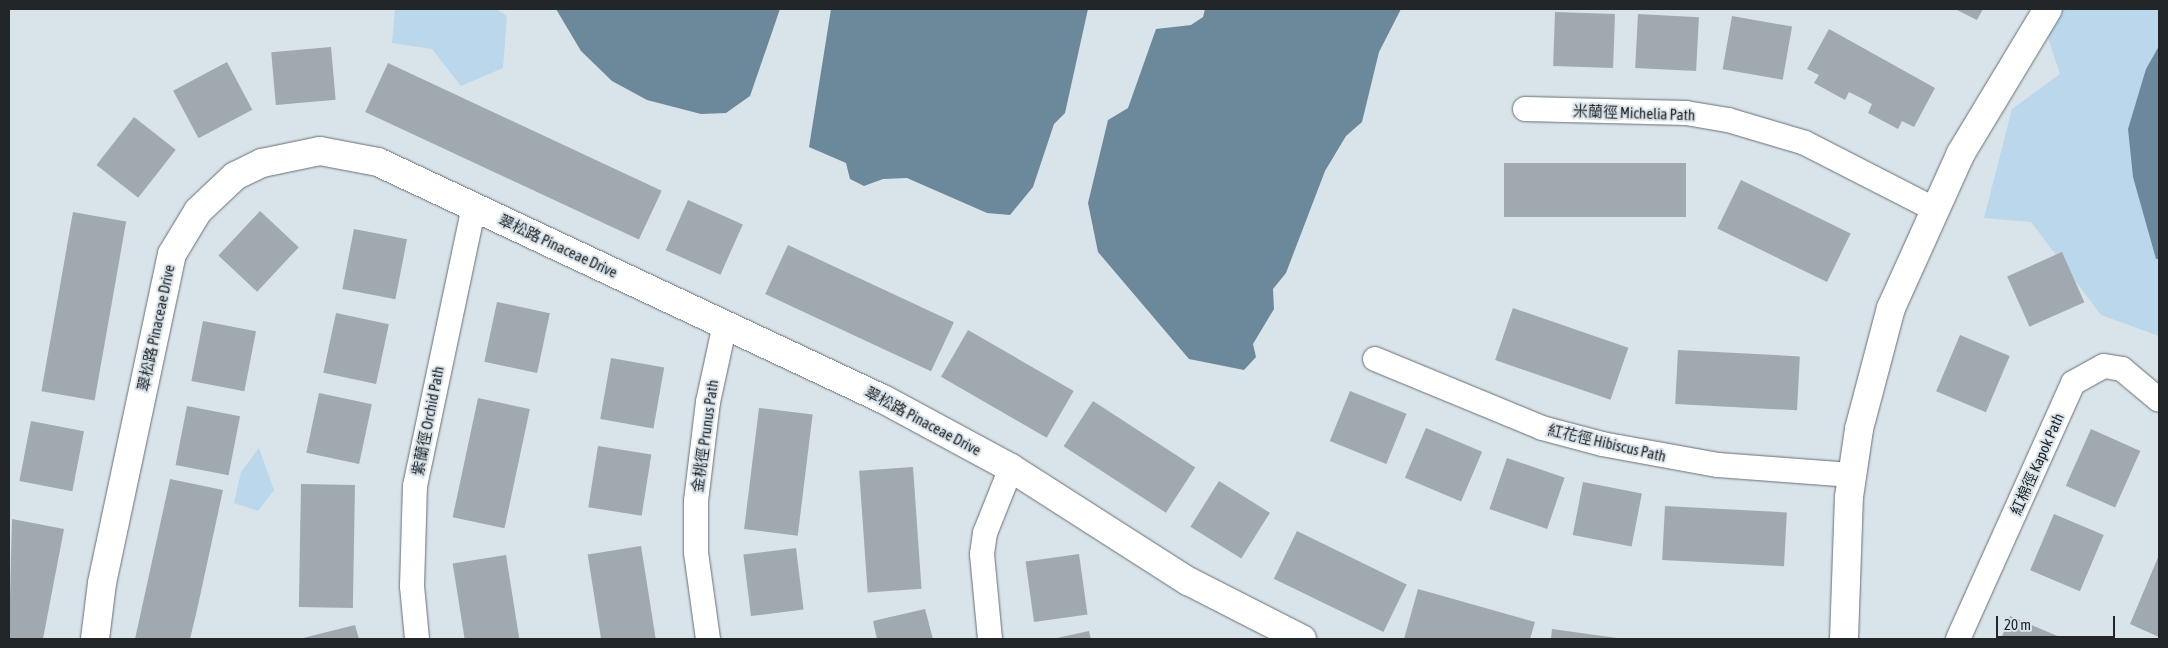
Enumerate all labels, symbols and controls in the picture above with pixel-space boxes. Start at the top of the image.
street label: 米蘭徑 Michelia Path [1573,102,1695,124]
street label: 翠松路 Pinaceae Drive [496,211,620,281]
street label: 翠松路 Pinaceae Drive [134,263,178,393]
street label: 紫蘭徑 Orchid Path [409,365,447,477]
street label: 金桃徑 Prunus Path [688,379,722,493]
street label: 翠松路 Pinaceae Drive [862,383,984,459]
street label: 紅棉徑 Kapok Path [2007,410,2067,518]
street label: 紅花徑 Hibiscus Path [1546,421,1668,465]
scale bar [1998,606,2117,638]
text: 20 m [2004,616,2031,633]

